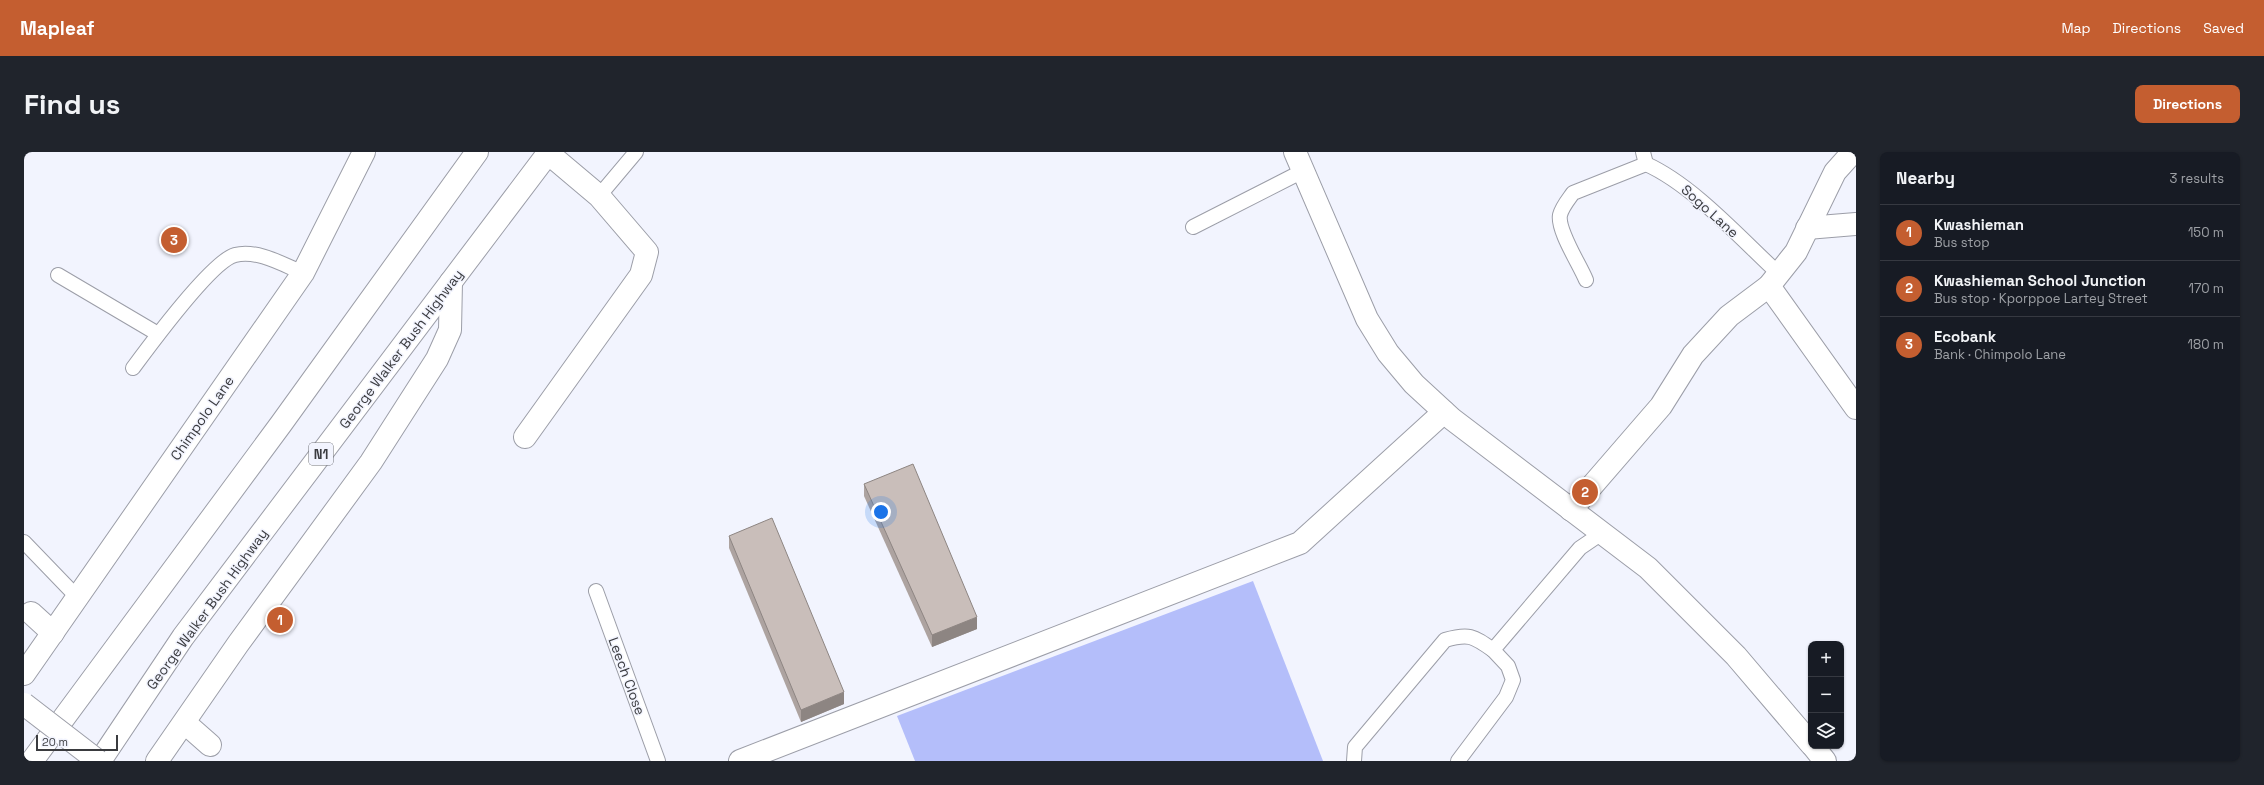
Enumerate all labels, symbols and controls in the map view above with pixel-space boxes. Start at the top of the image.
text: Mapleaf [20,16,94,41]
text: Map [2061,19,2091,37]
text: Directions [2113,19,2181,37]
text: Saved [2203,19,2244,37]
button: Directions [2135,85,2240,123]
text: Find us [24,86,121,122]
text: Nearby [1896,167,1955,189]
text: 3 results [2170,170,2224,187]
street label: Sogo Lane [1678,181,1742,241]
text: Kwashieman [1934,215,2024,234]
text: 1 [1906,224,1912,241]
text: 150 m [2188,224,2224,241]
pin: 3 [161,225,187,255]
text: Bus stop [1934,234,1990,251]
street label: George Walker Bush Highway [335,266,467,432]
text: Kwashieman School Junction [1934,271,2146,290]
text: 2 [1905,280,1913,297]
text: 170 m [2188,280,2224,297]
text: Bus stop · Kporppoe Lartey Street [1934,290,2148,307]
text: Ecobank [1934,327,1996,346]
text: 3 [1905,336,1913,353]
text: 180 m [2188,336,2224,353]
text: Bank · Chimpolo Lane [1934,346,2066,363]
street label: Chimpolo Lane [166,372,238,464]
road number: N1 [309,443,333,465]
pin: 2 [1572,477,1598,507]
your location [871,502,891,522]
street label: George Walker Bush Highway [142,525,272,693]
pin: 1 [267,605,293,635]
street label: Leech Close [605,635,649,717]
map controls [1808,641,1844,749]
button: + [1808,641,1844,677]
button: − [1808,677,1844,713]
button: layers [1808,713,1844,749]
scale bar [36,733,118,752]
text: 20 m [42,735,68,749]

